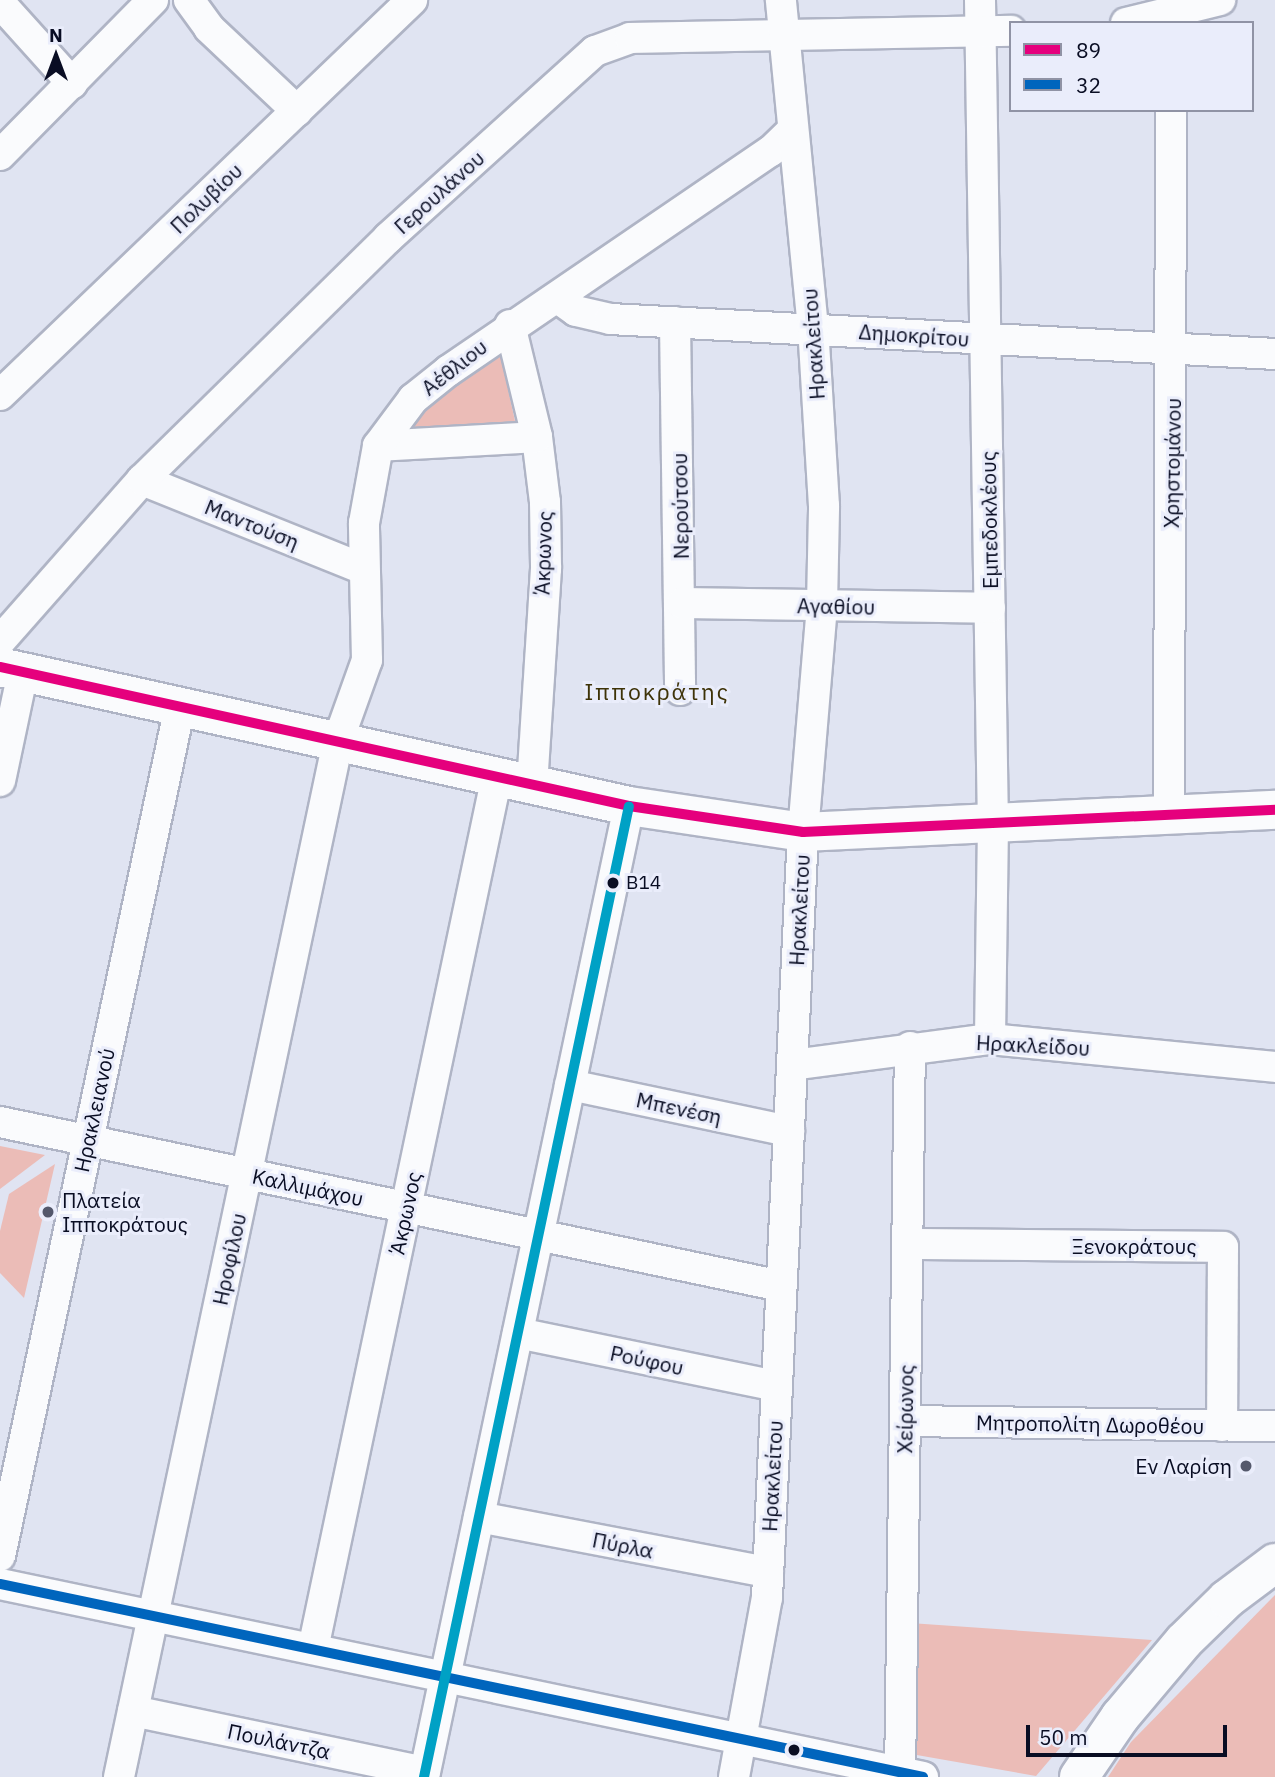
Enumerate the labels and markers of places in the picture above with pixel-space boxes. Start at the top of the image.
place label: Β14 [626,872,661,894]
marker: Β14 [606,876,620,890]
place label: Πλατεία Ιπποκράτους [62,1187,188,1237]
marker: Πλατεία Ιπποκράτους [40,1204,56,1220]
place label: Εν Λαρίση [1135,1453,1232,1479]
marker: Εν Λαρίση [1238,1458,1254,1474]
unlabelled marker [787,1743,801,1757]

